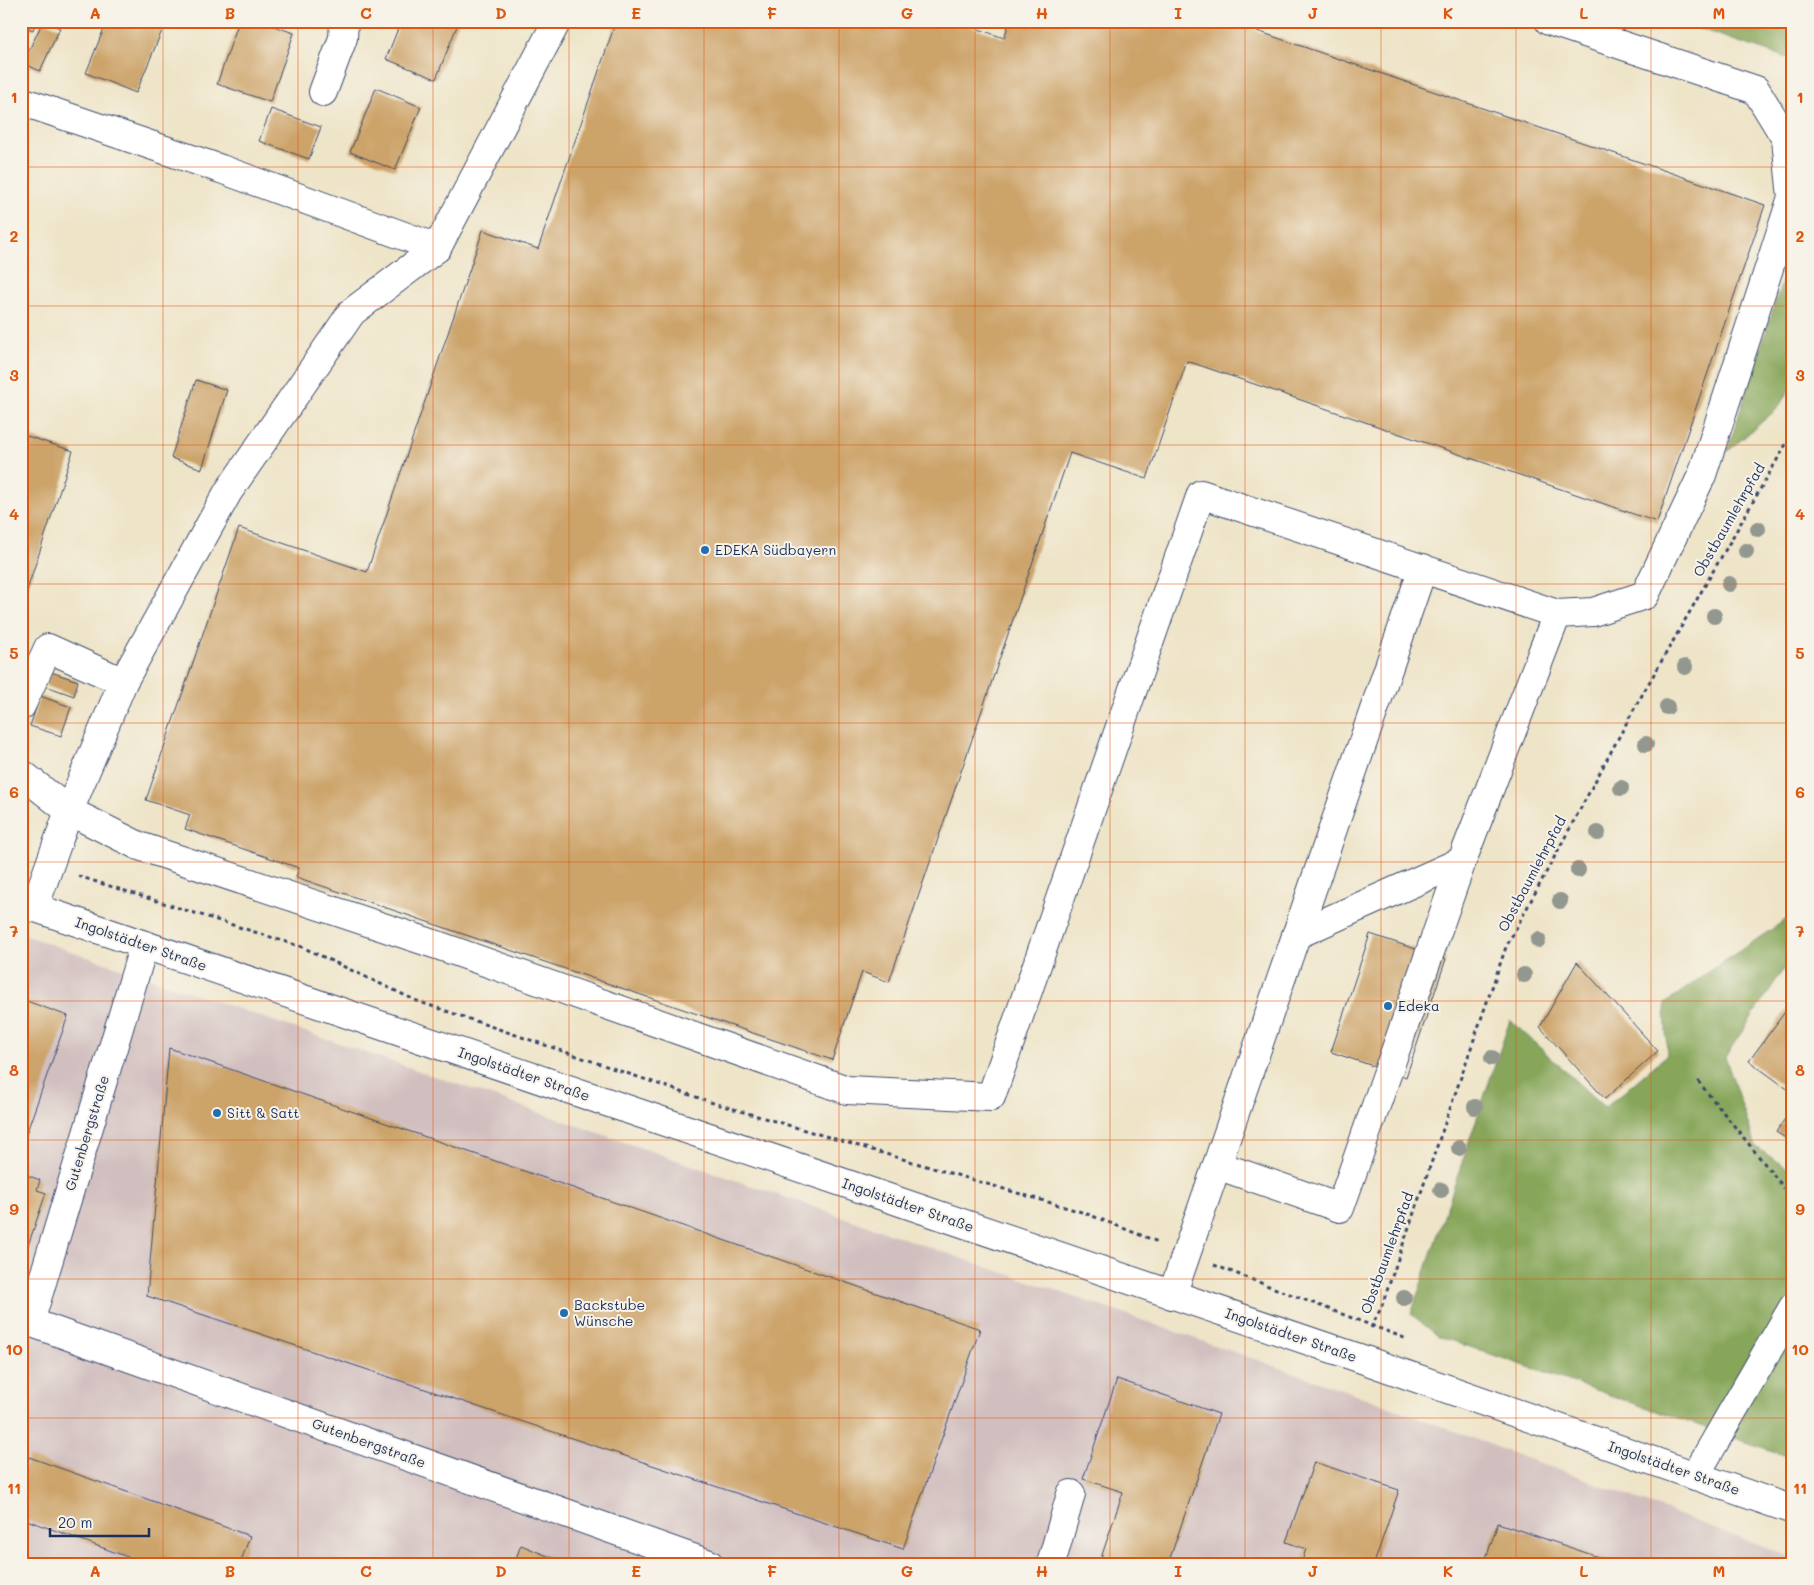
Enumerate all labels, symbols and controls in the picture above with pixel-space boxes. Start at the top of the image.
text: A [89,2,101,23]
text: B [225,2,235,23]
text: C [360,2,372,23]
text: D [495,2,507,23]
text: E [631,2,641,23]
text: F [767,2,777,23]
text: G [901,2,913,23]
text: H [1036,2,1048,23]
text: I [1174,2,1182,23]
text: J [1308,2,1318,23]
text: K [1443,2,1453,23]
text: L [1579,2,1589,23]
text: M [1713,2,1725,23]
text: 1 [10,86,18,107]
text: 1 [1796,86,1804,107]
text: 2 [10,225,19,246]
text: 2 [1796,225,1805,246]
text: 3 [9,364,19,385]
text: 3 [1795,364,1805,385]
street label: Obstbaumlehrpfad [1688,459,1769,580]
text: 4 [9,503,19,524]
text: 4 [1795,503,1805,524]
place label: EDEKA Südbayern [715,540,836,559]
marker: EDEKA Südbayern [699,544,711,556]
text: 5 [9,642,19,663]
text: 5 [1795,642,1805,663]
text: 6 [9,781,19,802]
text: 6 [1795,781,1805,802]
street label: Obstbaumlehrpfad [1493,813,1570,935]
street label: Ingolstädter Straße [73,912,210,975]
text: 7 [10,920,19,941]
text: 7 [1796,920,1805,941]
place label: Edeka [1398,996,1440,1015]
marker: Edeka [1382,1000,1394,1012]
street label: Ingolstädter Straße [456,1042,593,1105]
text: 8 [9,1059,19,1080]
text: 8 [1795,1059,1805,1080]
street label: Gutenbergstraße [60,1073,113,1193]
place label: Sitt & Satt [227,1103,299,1122]
marker: Sitt & Satt [211,1107,223,1119]
street label: Ingolstädter Straße [840,1173,977,1236]
street label: Obstbaumlehrpfad [1356,1189,1417,1316]
text: 9 [9,1198,19,1219]
text: 9 [1795,1198,1805,1219]
place label: Backstube Wünsche [574,1295,645,1330]
street label: Ingolstädter Straße [1223,1303,1360,1366]
marker: Backstube Wünsche [558,1307,570,1319]
text: 10 [5,1338,23,1359]
text: 10 [1791,1338,1809,1359]
street label: Gutenbergstraße [310,1413,429,1472]
street label: Ingolstädter Straße [1606,1436,1743,1499]
text: 11 [7,1477,21,1498]
text: 11 [1793,1477,1807,1498]
scale bar [50,1505,149,1537]
text: 20 m [58,1512,92,1532]
text: A [89,1560,101,1581]
text: B [225,1560,235,1581]
text: C [360,1560,372,1581]
text: D [495,1560,507,1581]
text: E [631,1560,641,1581]
text: F [767,1560,777,1581]
text: G [901,1560,913,1581]
text: H [1036,1560,1048,1581]
text: I [1174,1560,1182,1581]
text: J [1308,1560,1318,1581]
text: K [1443,1560,1453,1581]
text: L [1579,1560,1589,1581]
text: M [1713,1560,1725,1581]

